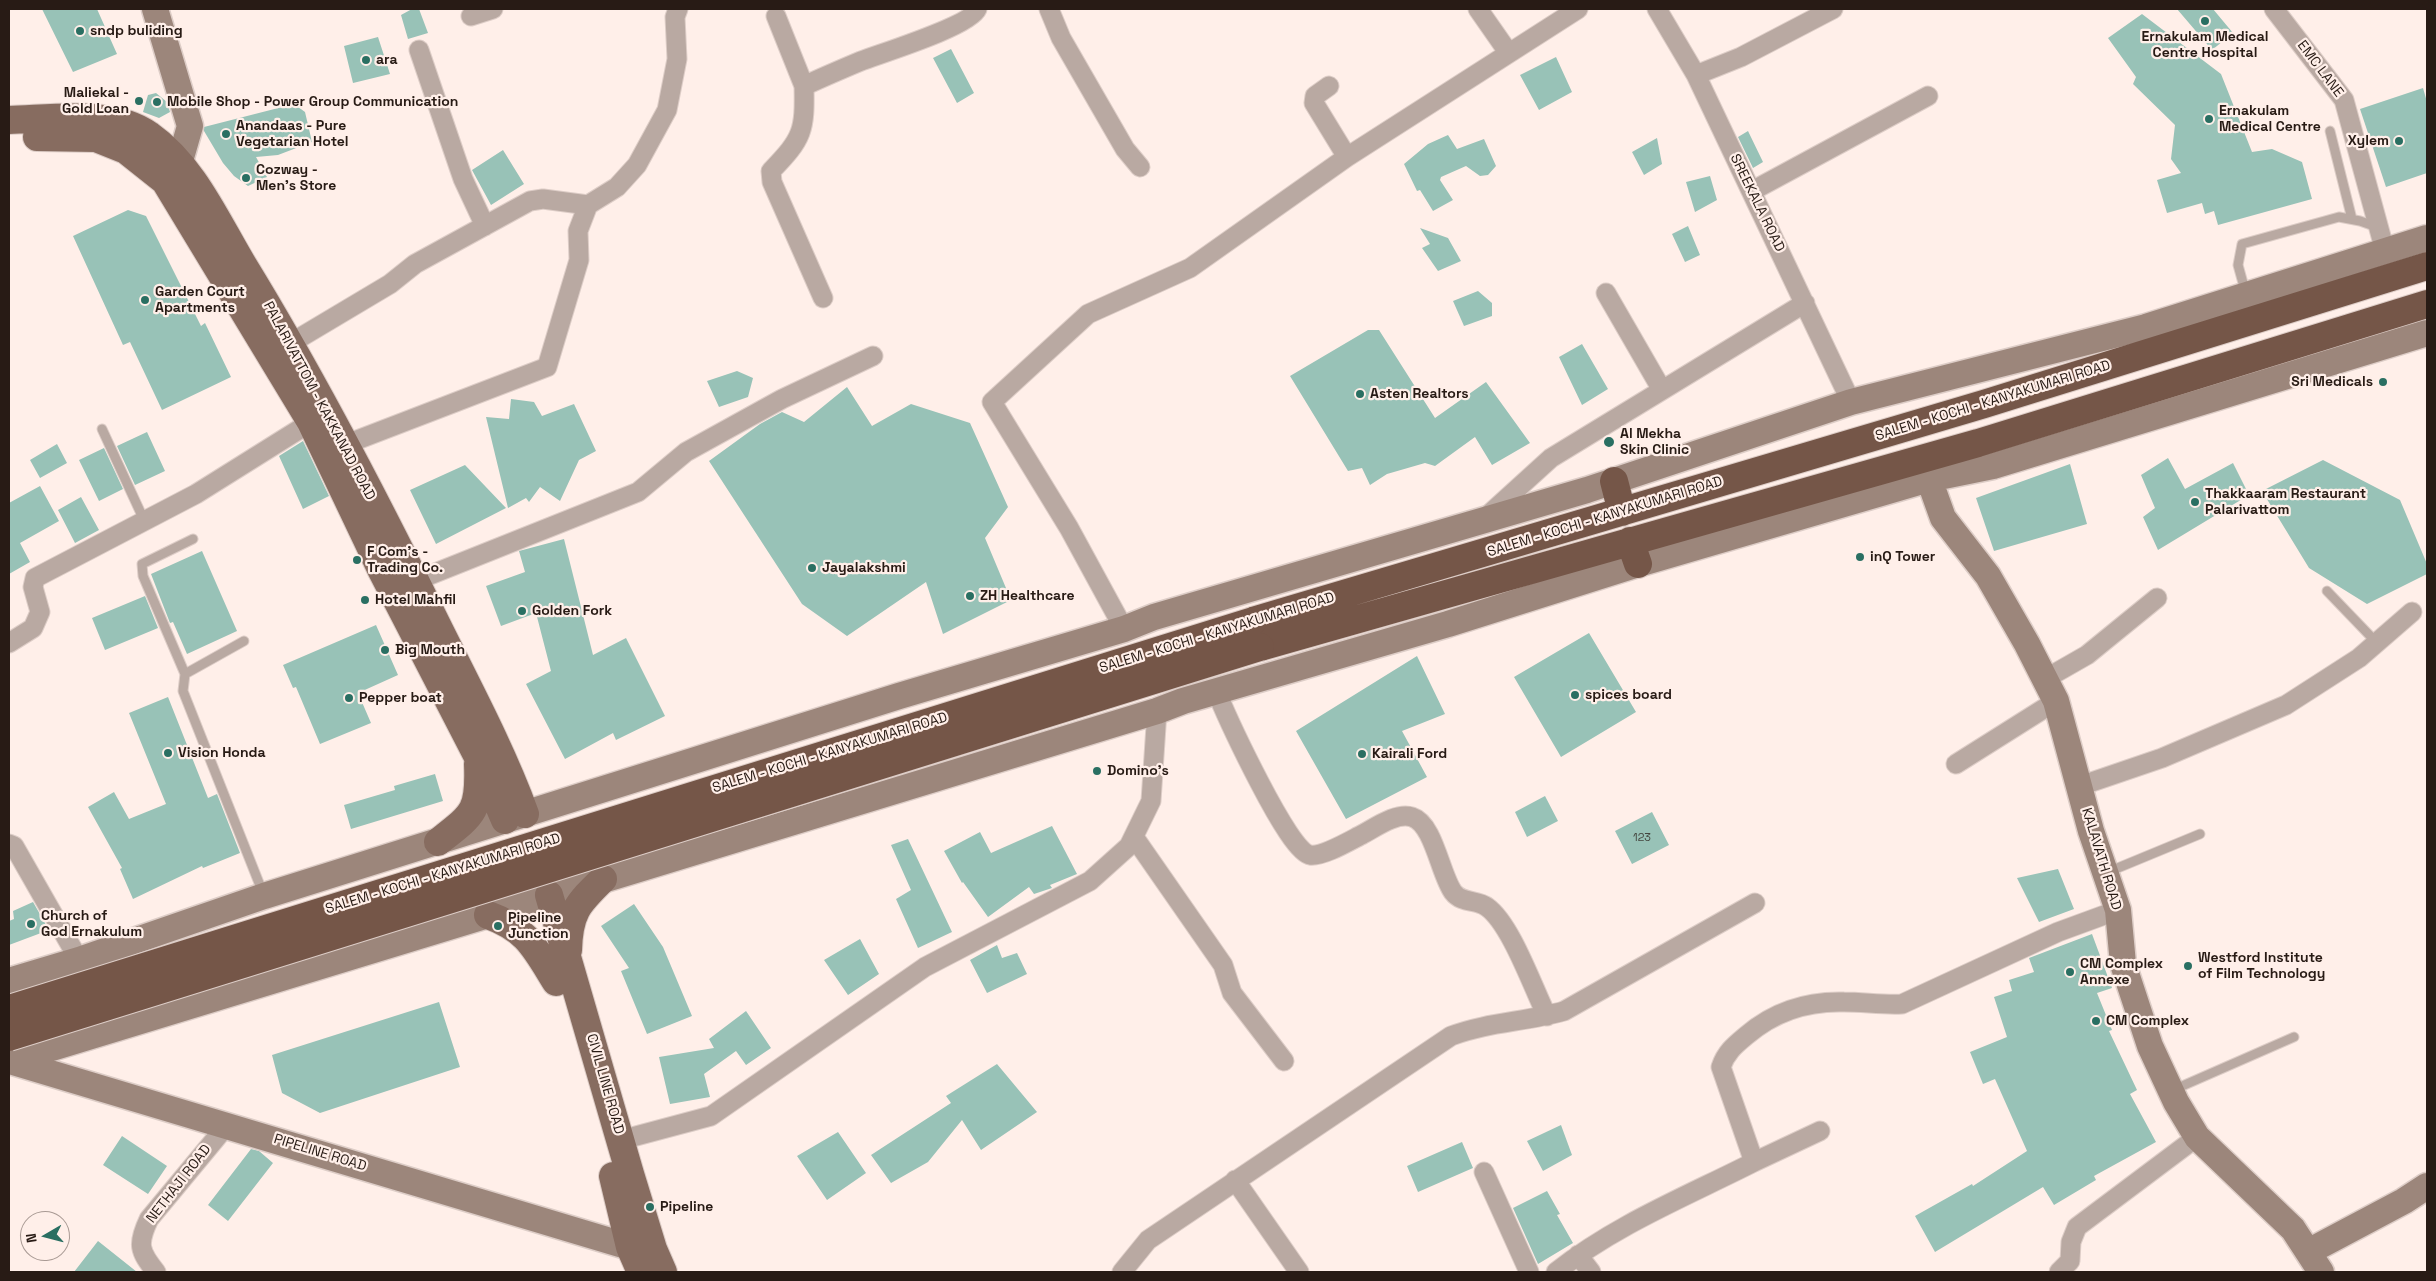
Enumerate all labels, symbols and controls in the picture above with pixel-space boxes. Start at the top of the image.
marker: Ernakulam Medical Centre Hospital [2199,15,2211,27]
place label: sndp buliding [90,23,183,39]
marker: sndp buliding [74,25,86,37]
place label: Ernakulam Medical Centre Hospital [2142,29,2268,62]
street label: EMC LANE [2293,38,2347,100]
place label: ara [376,52,398,68]
marker: ara [360,54,372,66]
place label: Maliekal - Gold Loan [62,85,129,118]
place label: Mobile Shop - Power Group Communication [167,94,458,110]
marker: Maliekal - Gold Loan [133,95,145,107]
marker: Mobile Shop - Power Group Communication [151,96,163,108]
place label: Ernakulam Medical Centre [2219,103,2321,136]
marker: Ernakulam Medical Centre [2203,113,2215,125]
place label: Anandaas - Pure Vegetarian Hotel [236,118,349,150]
marker: Anandaas - Pure Vegetarian Hotel [220,128,232,140]
place label: Xylem [2348,133,2389,149]
marker: Xylem [2393,135,2405,147]
street label: SREEKALA ROAD [1726,151,1788,255]
place label: Cozway - Men's Store [256,162,336,194]
marker: Cozway - Men's Store [240,172,252,184]
place label: Garden Court Apartments [155,284,245,316]
marker: Garden Court Apartments [139,294,151,306]
street label: PALARIVATTOM - KAKKANAD ROAD [259,299,379,503]
street label: SALEM - KOCHI - KANYAKUMARI ROAD [1873,357,2113,445]
place label: Sri Medicals [2291,374,2373,390]
marker: Sri Medicals [2377,376,2389,388]
place label: Asten Realtors [1370,386,1469,402]
marker: Asten Realtors [1354,388,1366,400]
place label: Al Mekha Skin Clinic [1620,426,1689,458]
marker: Al Mekha Skin Clinic [1602,435,1616,449]
street label: SALEM - KOCHI - KANYAKUMARI ROAD [1485,473,1725,561]
place label: Thakkaaram Restaurant Palarivattom [2205,486,2366,518]
marker: Thakkaaram Restaurant Palarivattom [2189,496,2201,508]
place label: F Com's - Trading Co. [367,544,443,576]
place label: inQ Tower [1870,549,1935,565]
marker: inQ Tower [1854,551,1866,563]
marker: F Com's - Trading Co. [351,554,363,566]
place label: Jayalakshmi [822,560,906,576]
marker: Jayalakshmi [806,562,818,574]
place label: ZH Healthcare [980,588,1075,604]
street label: SALEM - KOCHI - KANYAKUMARI ROAD [1097,589,1337,677]
marker: ZH Healthcare [964,590,976,602]
place label: Hotel Mahfil [375,592,456,608]
marker: Hotel Mahfil [359,594,371,606]
place label: Golden Fork [532,603,612,619]
marker: Golden Fork [516,605,528,617]
place label: Big Mouth [395,642,465,658]
marker: Big Mouth [379,644,391,656]
place label: spices board [1585,687,1672,703]
marker: spices board [1569,689,1581,701]
place label: Pepper boat [359,690,442,706]
marker: Pepper boat [343,692,355,704]
street label: SALEM - KOCHI - KANYAKUMARI ROAD [710,709,950,797]
place label: Vision Honda [178,745,266,761]
place label: Kairali Ford [1372,746,1447,762]
marker: Vision Honda [162,747,174,759]
marker: Kairali Ford [1356,748,1368,760]
place label: Domino's [1107,763,1169,779]
marker: Domino's [1091,765,1103,777]
street label: KALAVATH ROAD [2077,806,2125,912]
street label: SALEM - KOCHI - KANYAKUMARI ROAD [323,830,563,918]
house number: 123 [1633,831,1651,845]
place label: Church of God Ernakulum [41,908,142,940]
place label: Pipeline Junction [508,910,569,942]
marker: Church of God Ernakulum [25,918,37,930]
marker: Pipeline Junction [492,920,504,932]
place label: Westford Institute of Film Technology [2198,950,2325,982]
place label: CM Complex Annexe [2080,956,2163,989]
marker: Westford Institute of Film Technology [2182,960,2194,972]
marker: CM Complex Annexe [2064,966,2076,978]
place label: CM Complex [2106,1013,2189,1029]
marker: CM Complex [2090,1015,2102,1027]
street label: CIVIL LINE ROAD [583,1032,627,1136]
street label: PIPELINE ROAD [272,1131,368,1175]
street label: NETHAJI ROAD [143,1141,215,1227]
place label: Pipeline [660,1199,713,1215]
marker: Pipeline [644,1201,656,1213]
north arrow [20,1211,70,1261]
text: N [22,1232,41,1244]

